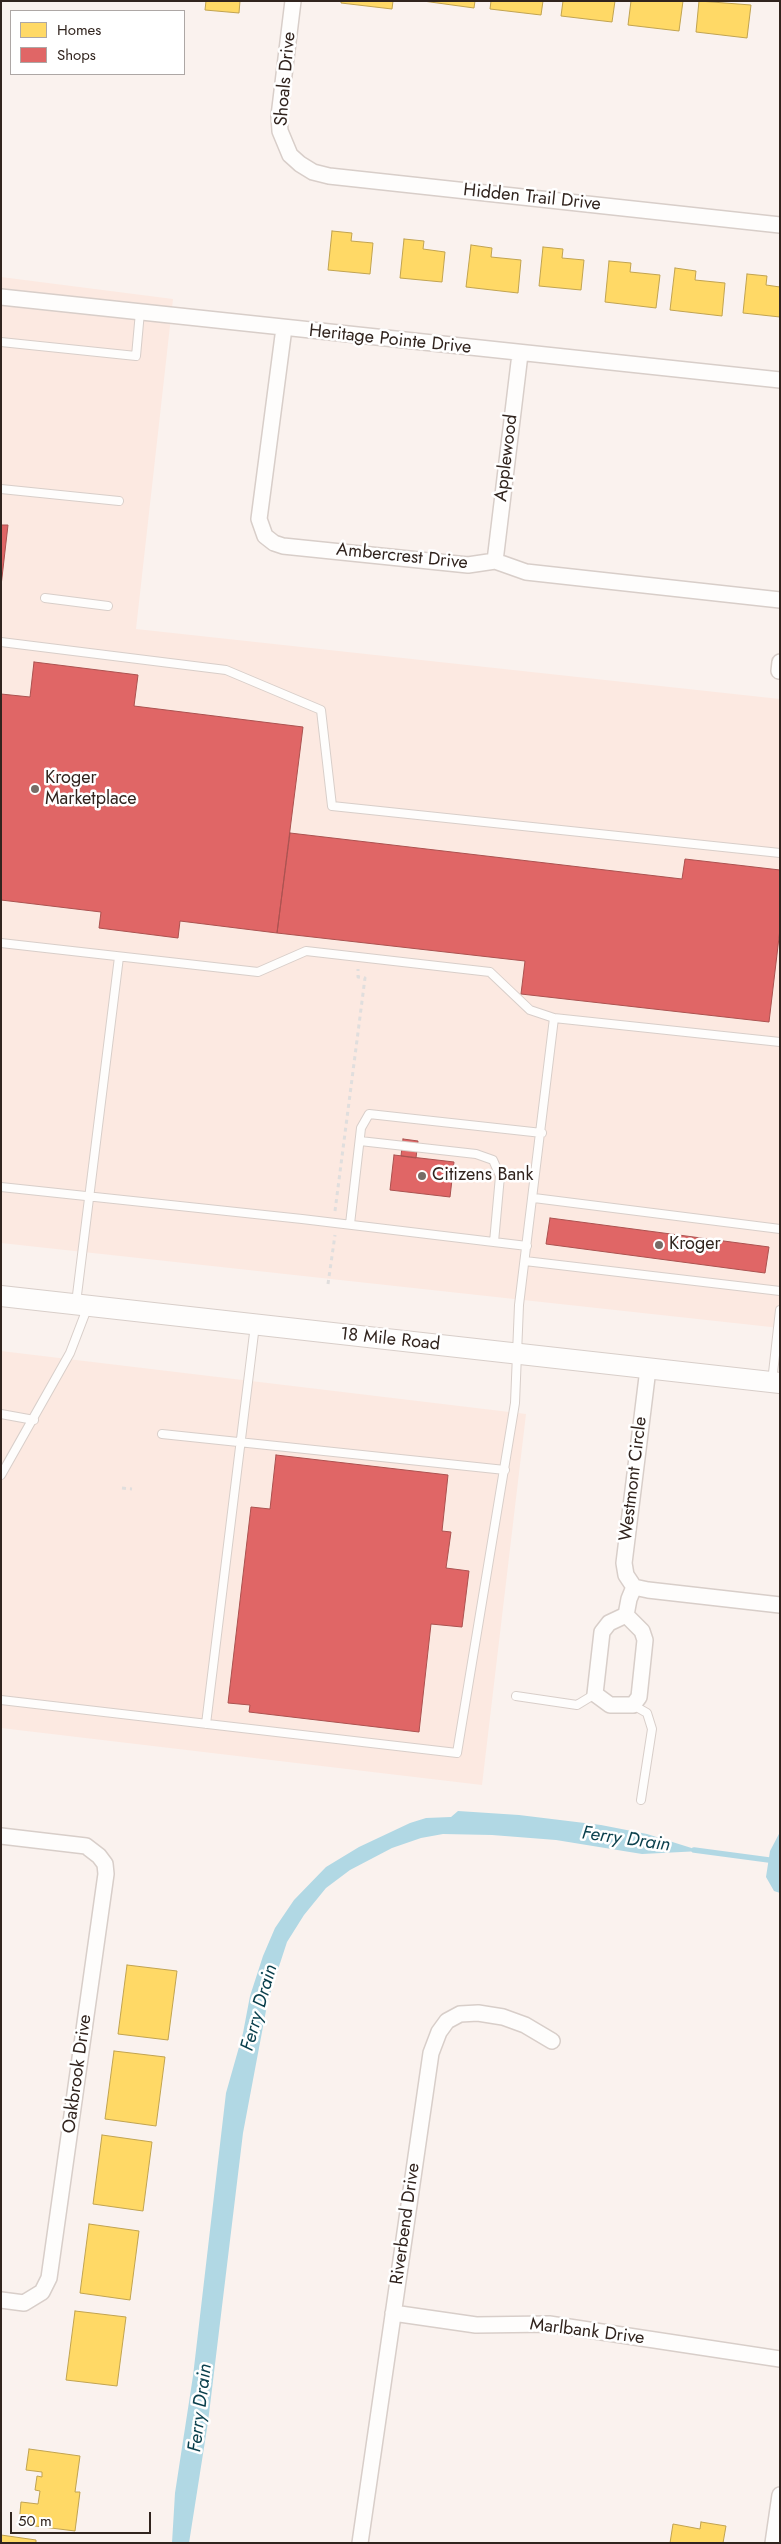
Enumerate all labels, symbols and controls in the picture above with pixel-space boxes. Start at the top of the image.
legend [10,10,185,75]
text: Homes [57,19,101,41]
street label: Shoals Drive [271,31,301,127]
text: Shops [57,44,96,66]
street label: Hidden Trail Drive [462,180,602,216]
street label: Heritage Pointe Drive [308,321,472,359]
street label: Applewood [491,413,523,503]
street label: Ambercrest Drive [335,539,469,575]
place label: Kroger Marketplace [45,768,137,811]
marker: Kroger Marketplace [29,783,41,795]
place label: Citizens Bank [432,1165,533,1187]
marker: Citizens Bank [416,1170,428,1182]
place label: Kroger [669,1234,721,1256]
marker: Kroger [653,1239,665,1251]
street label: 18 Mile Road [339,1324,441,1356]
street label: Westmont Circle [616,1416,652,1542]
water label: Ferry Drain [580,1823,672,1857]
water label: Ferry Drain [237,1962,283,2054]
street label: Oakbrook Drive [59,2013,97,2135]
street label: Riverbend Drive [387,2162,425,2286]
street label: Marlbank Drive [528,2314,646,2350]
water label: Ferry Drain [184,2362,218,2454]
scale bar [12,2502,154,2534]
text: 50 m [18,2510,52,2532]

